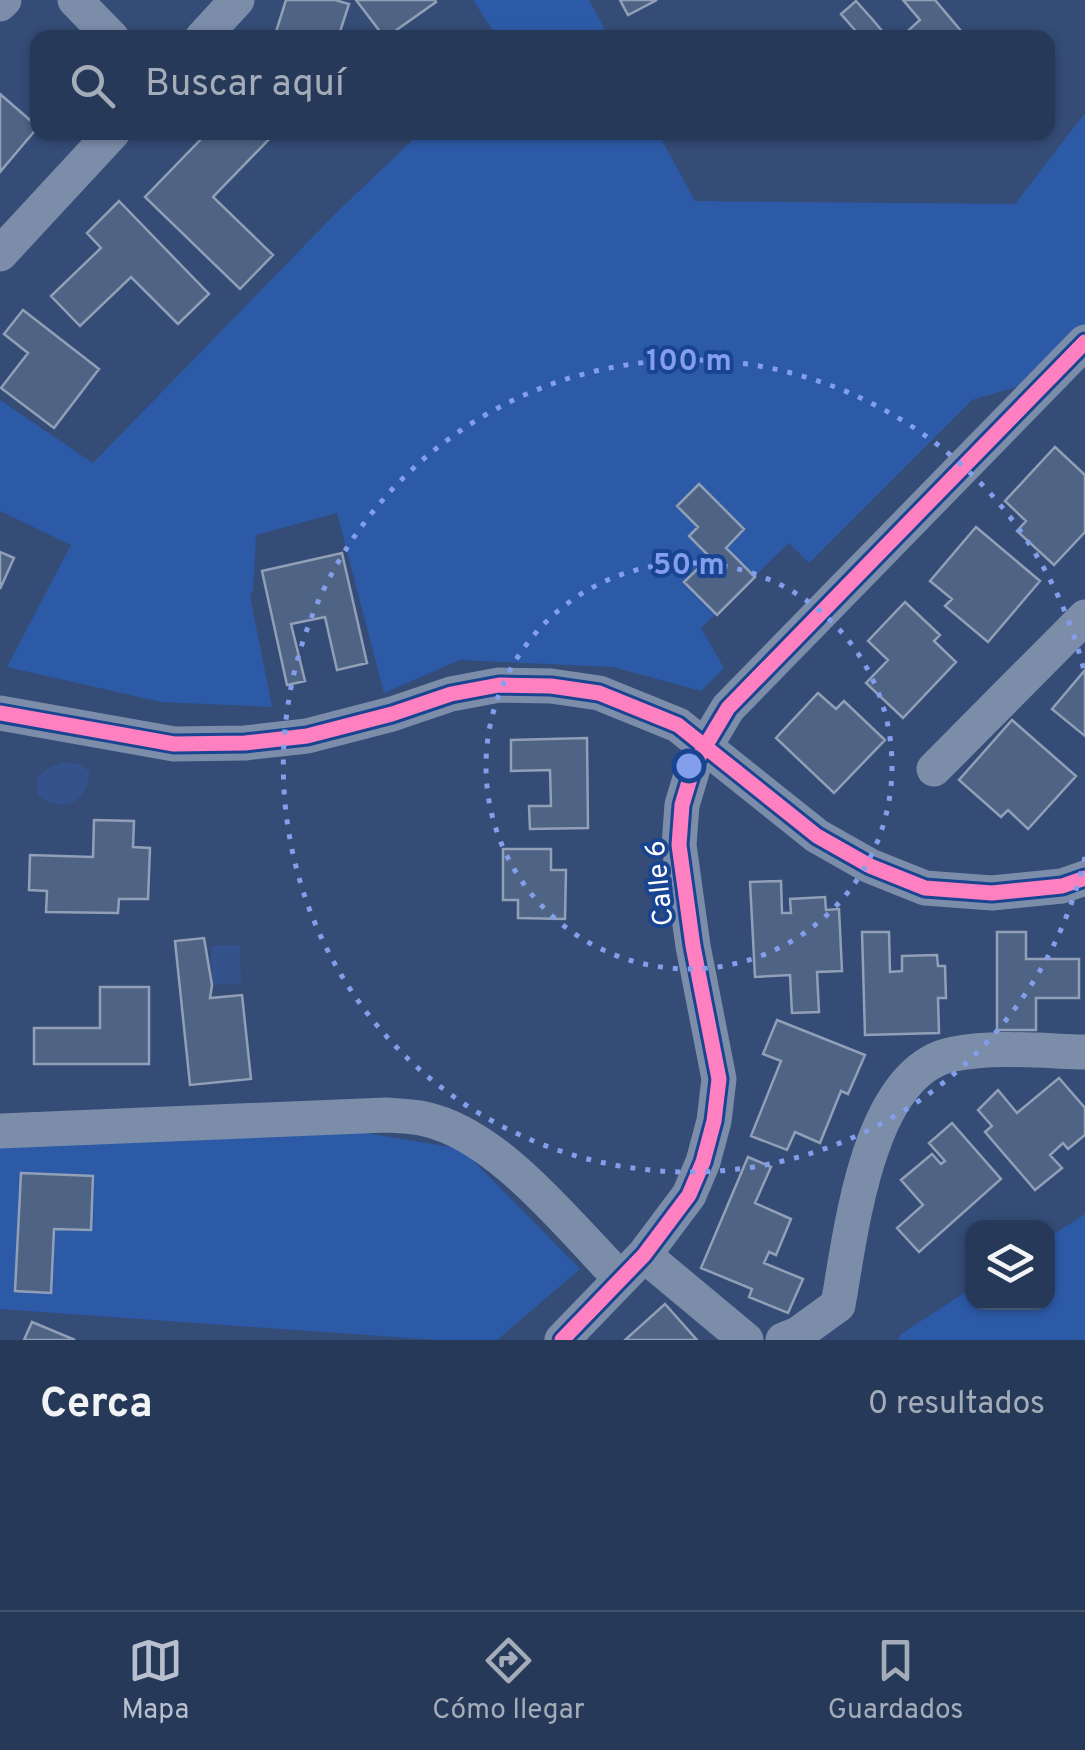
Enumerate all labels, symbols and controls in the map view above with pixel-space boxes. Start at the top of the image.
search box [30,30,1055,140]
icon: search [65,58,120,113]
text: Buscar aquí [145,61,345,110]
text: 100 m [646,344,732,381]
text: 50 m [653,548,725,585]
centre of rings [671,748,707,784]
street label: Calle 6 [639,838,683,928]
map controls [965,1220,1055,1310]
button: layers [965,1220,1055,1310]
text: Cerca [40,1379,153,1432]
text: 0 resultados [868,1385,1045,1425]
tab: Mapa [122,1633,189,1729]
tab: Cómo llegar [432,1633,585,1729]
tab: Guardados [828,1633,963,1729]

